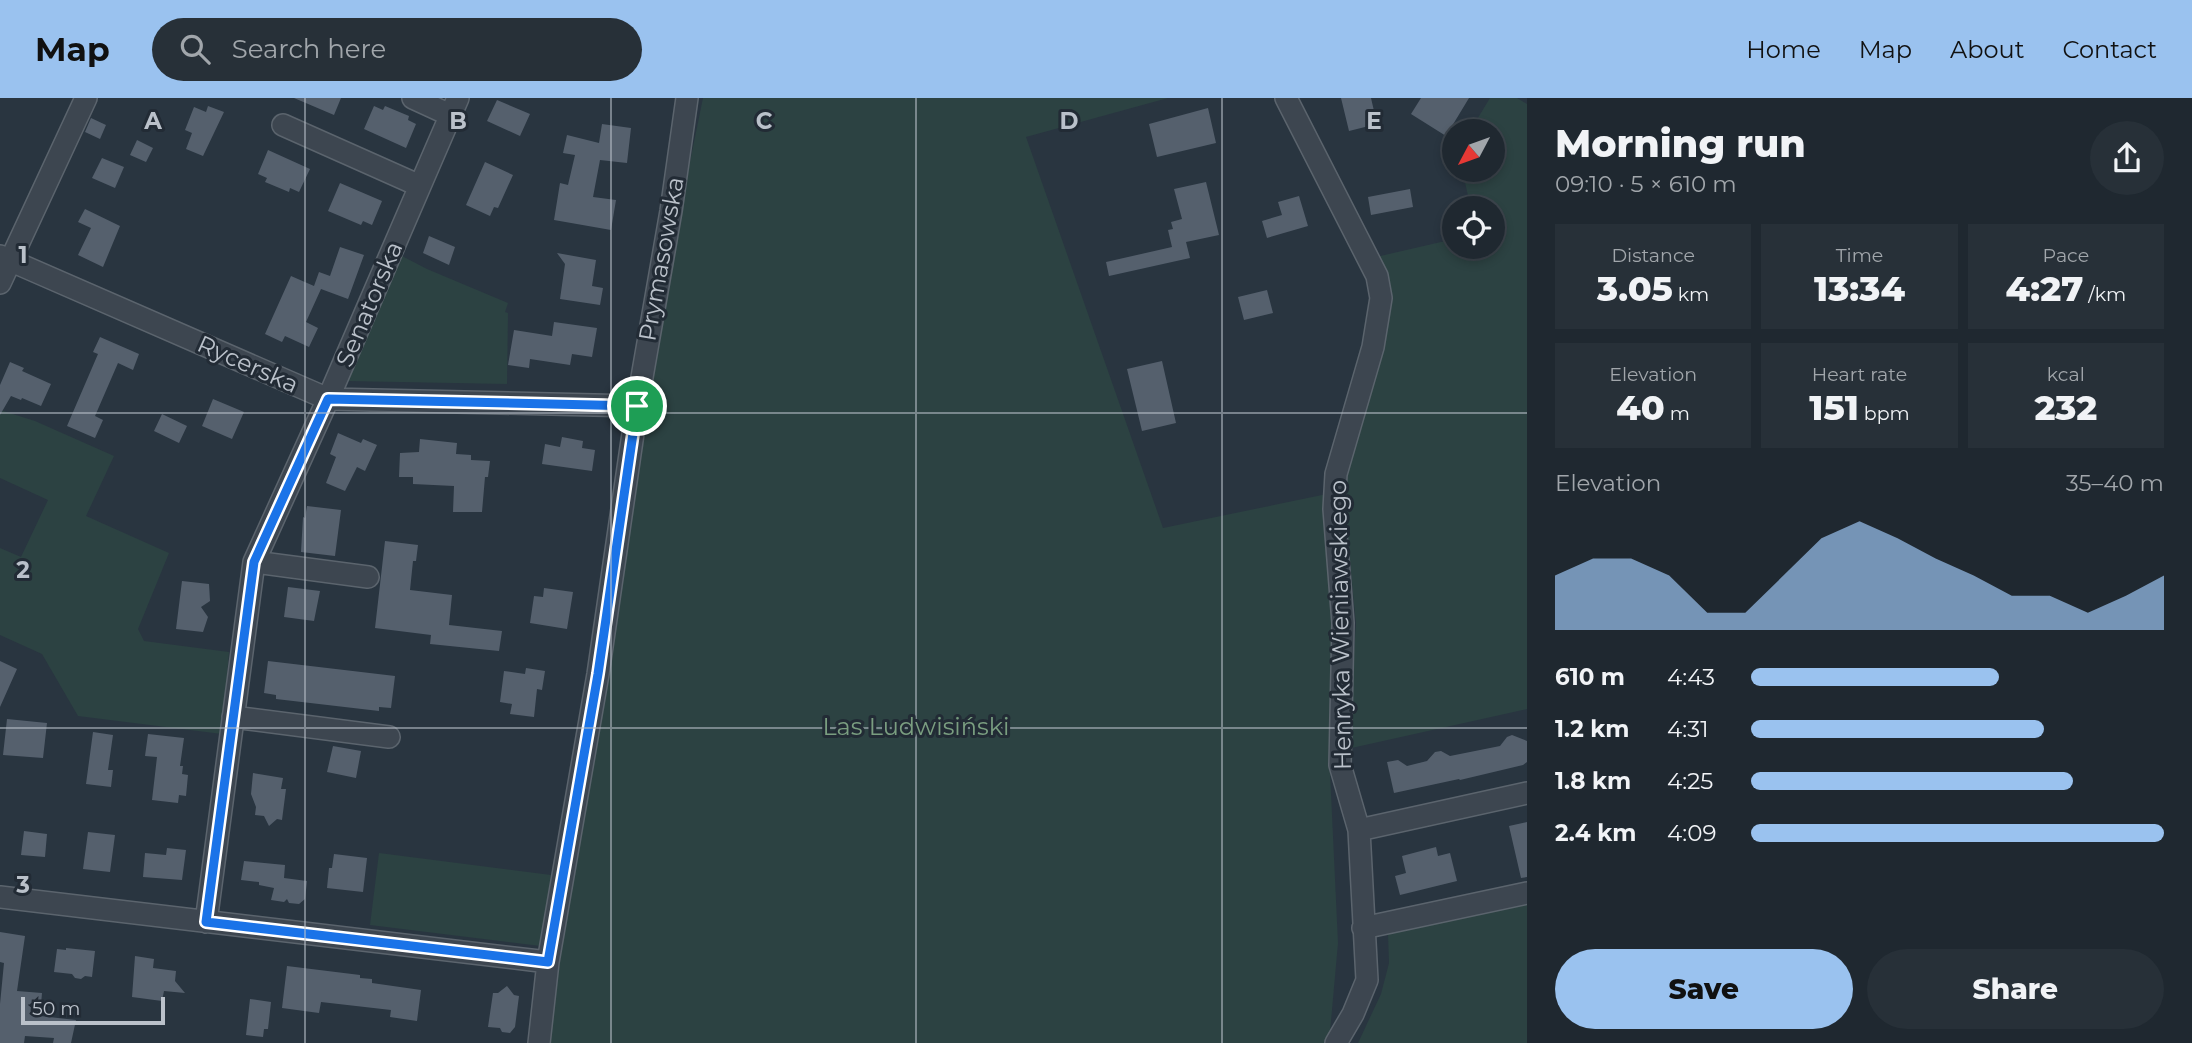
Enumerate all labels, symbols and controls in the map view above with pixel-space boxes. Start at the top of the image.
search box [152,18,642,81]
text: Map [35,29,110,69]
icon: search [176,30,214,68]
text: Search here [232,33,386,65]
text: Home [1746,35,1821,64]
text: Map [1859,35,1912,64]
text: About [1950,35,2024,64]
text: Contact [2062,35,2157,64]
text: A [143,107,162,135]
text: B [449,107,467,135]
text: C [756,107,773,135]
text: D [1060,107,1079,135]
text: E [1366,107,1382,135]
north arrow [1442,119,1505,182]
map controls [1442,119,1505,259]
text: Morning run [1555,120,1806,167]
button: share [2090,121,2164,195]
text: 09:10 · 5 × 610 m [1555,170,1737,198]
street label: Prymasowska [632,175,690,343]
button: locate [1442,196,1505,259]
street label: Senatorska [330,237,408,371]
text: 1 [18,241,28,269]
text: Distance [1611,244,1695,267]
text: Time [1836,244,1883,267]
text: Pace [2043,244,2089,267]
text: 3.05 [1597,267,1673,310]
text: 13:34 [1814,267,1905,310]
text: 4:27 [2006,267,2083,310]
text: km [1673,283,1709,306]
text: /km [2083,283,2126,306]
street label: Rycerska [193,329,303,399]
text: Elevation [1609,363,1697,386]
text: Heart rate [1812,363,1907,386]
text: kcal [2047,363,2085,386]
pin [607,376,667,436]
text: 40 [1616,386,1665,429]
text: 151 [1809,386,1859,429]
text: 232 [2034,386,2097,429]
icon: arrive [618,387,656,425]
text: m [1665,402,1690,425]
text: bpm [1859,402,1910,425]
text: Elevation [1555,469,1661,497]
text: 35–40 m [2066,469,2164,497]
street label: Henryka Wieniawskiego [1323,480,1357,770]
text: 2 [16,556,30,584]
text: 610 m [1555,663,1625,691]
text: 4:43 [1667,663,1715,691]
park label: Las Ludwisiński [822,712,1010,741]
text: 1.2 km [1555,715,1629,743]
text: 4:31 [1667,715,1709,743]
text: 1.8 km [1555,767,1631,795]
text: 4:25 [1667,767,1713,795]
text: 2.4 km [1555,819,1636,847]
text: 4:09 [1667,819,1716,847]
text: 3 [15,871,30,899]
button: Save [1555,949,1853,1029]
button: Share [1867,949,2164,1029]
scale bar [21,994,164,1026]
text: 50 m [32,997,80,1020]

